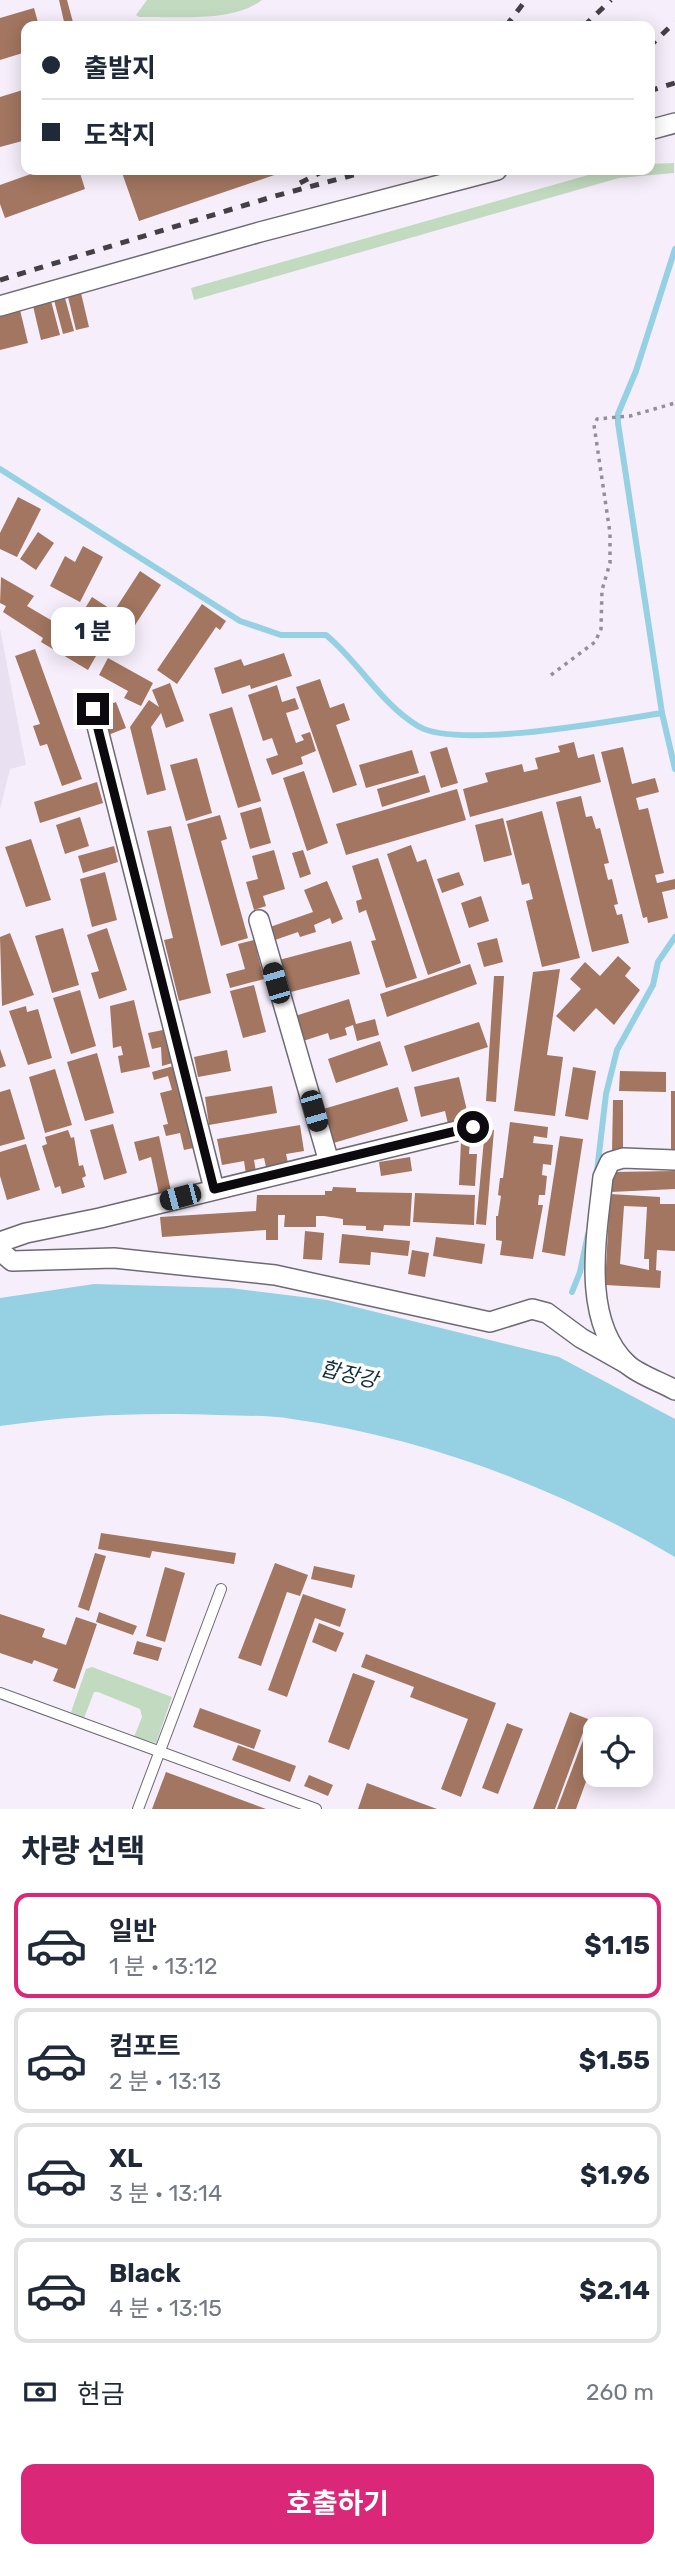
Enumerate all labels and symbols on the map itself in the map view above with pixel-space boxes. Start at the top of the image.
callout: 1 분 [51,608,135,656]
route end [77,693,109,725]
car [261,960,292,1006]
car [299,1088,330,1134]
route start [457,1111,489,1143]
car [157,1181,204,1213]
water label: 합장강 [318,1355,383,1393]

